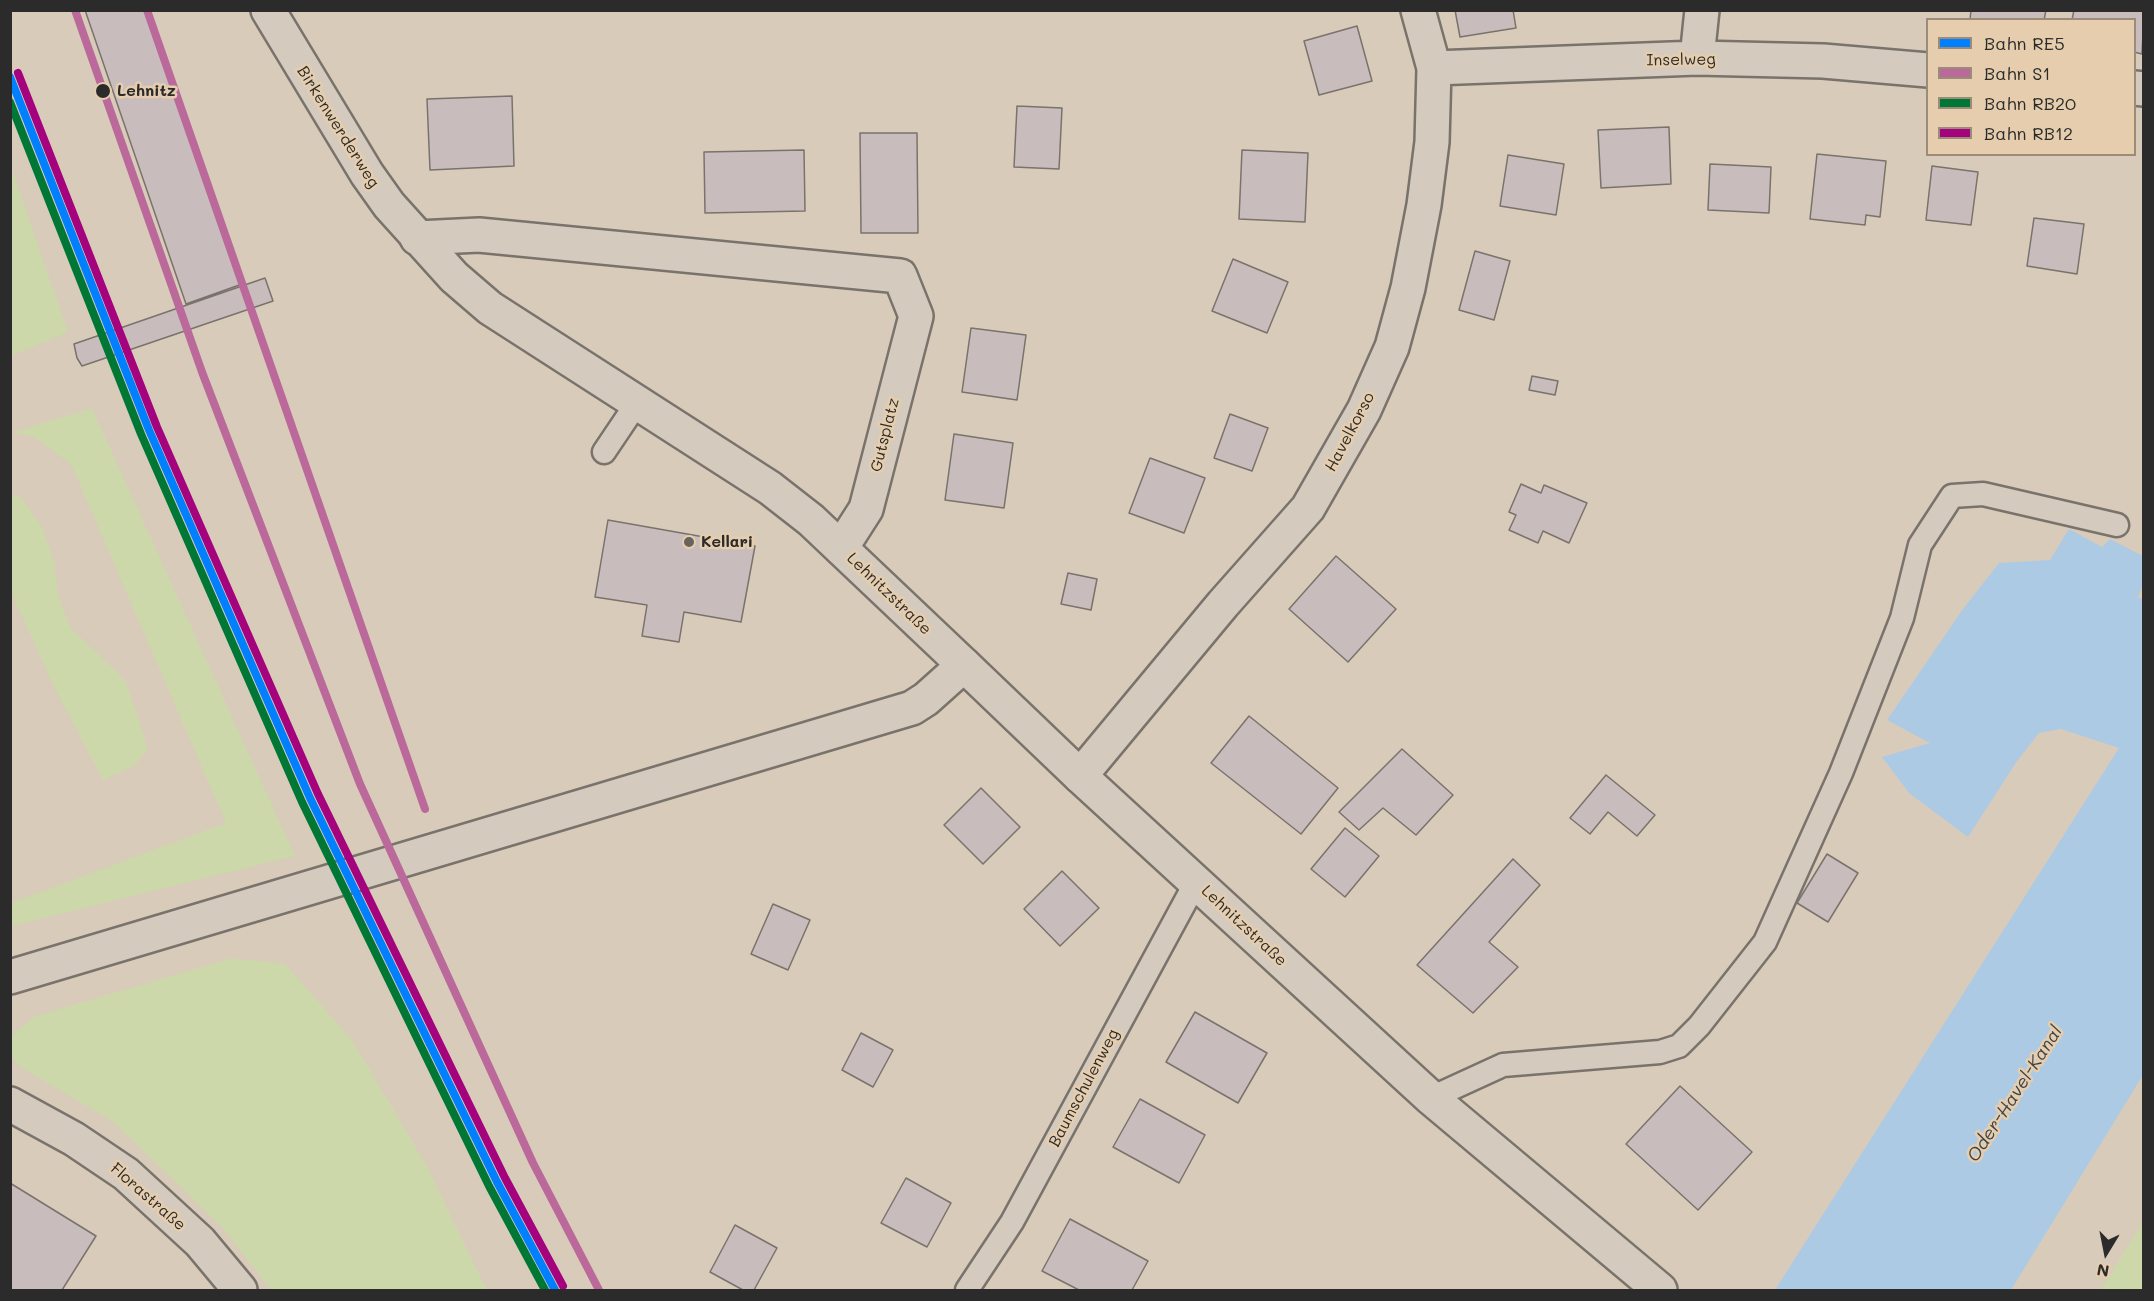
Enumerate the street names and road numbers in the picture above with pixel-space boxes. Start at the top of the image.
street label: Inselweg [1646,50,1716,70]
street label: Birkenwerderweg [293,62,383,192]
street label: Havelkorso [1321,389,1379,475]
street label: Gutsplatz [867,396,903,474]
street label: Lehnitzstraße [843,549,935,639]
street label: Lehnitzstraße [1197,882,1291,970]
street label: Baumschulenweg [1045,1026,1123,1150]
street label: Florastraße [106,1159,190,1235]

